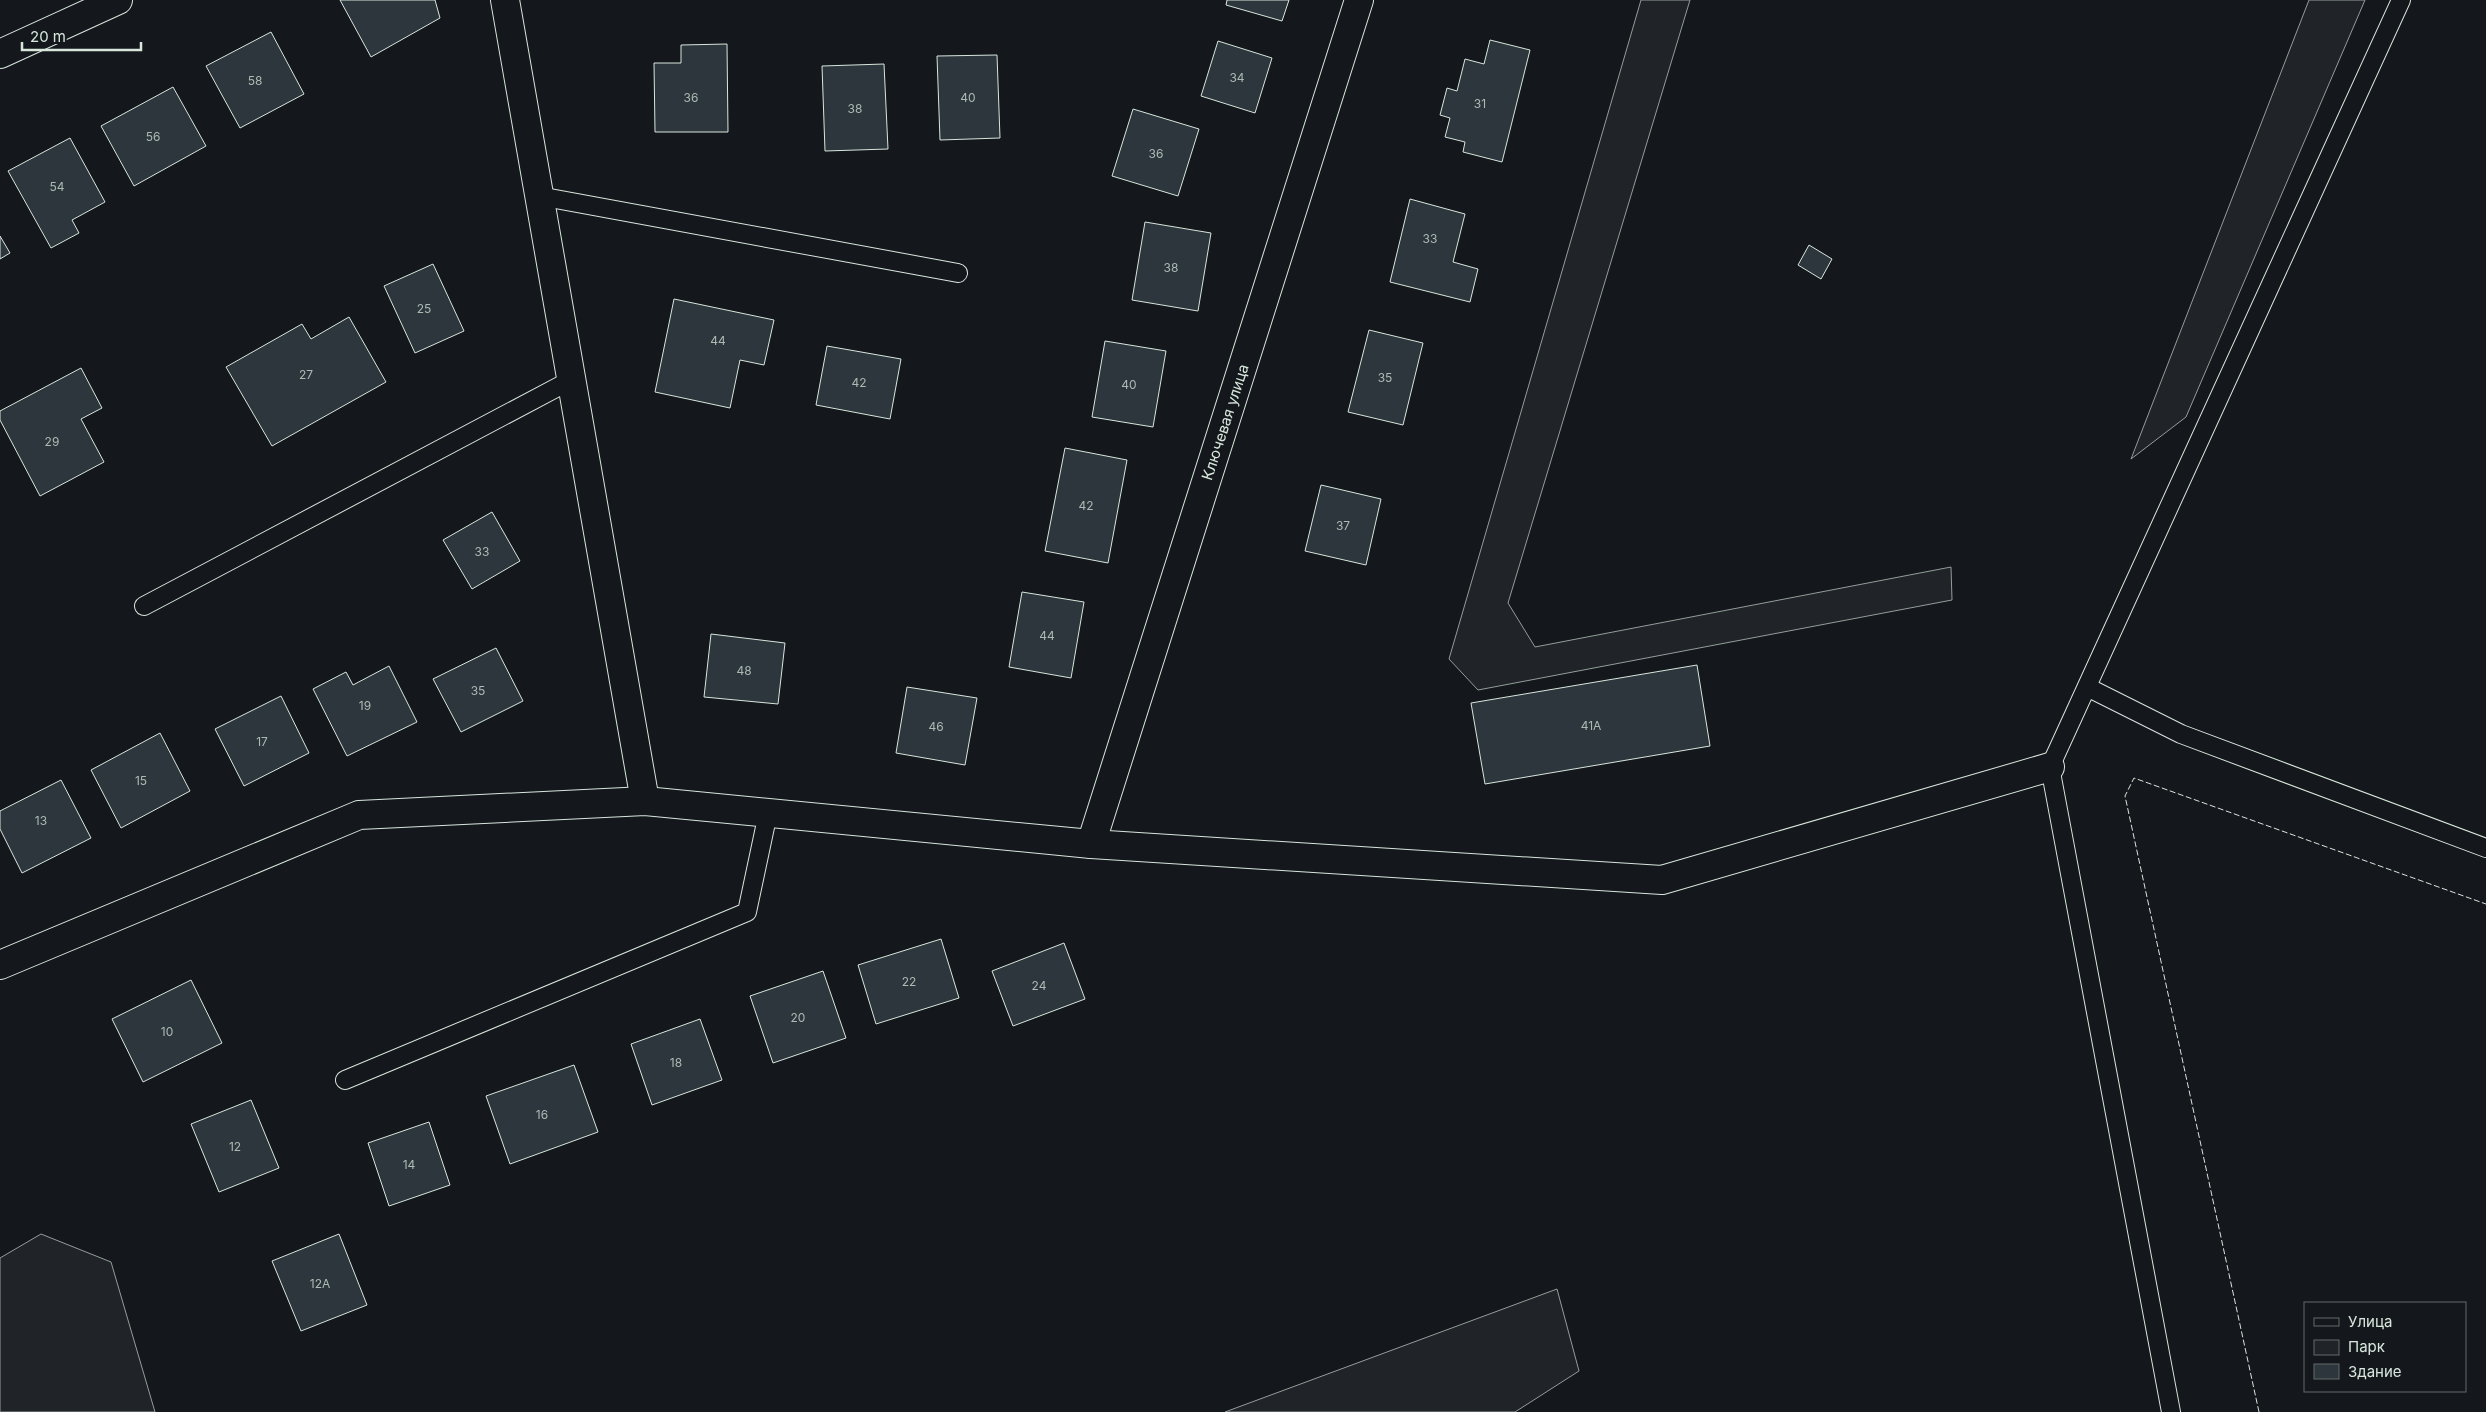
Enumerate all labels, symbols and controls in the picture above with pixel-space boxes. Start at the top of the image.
scale bar [22,20,141,52]
text: 20 m [30,27,66,46]
house number: 34 [1229,70,1245,85]
house number: 58 [248,73,262,88]
house number: 36 [684,90,698,105]
house number: 40 [960,90,976,105]
house number: 31 [1474,96,1486,111]
house number: 38 [848,101,862,116]
house number: 56 [146,129,160,144]
house number: 36 [1149,146,1163,161]
house number: 54 [49,179,65,194]
house number: 33 [1423,231,1437,246]
house number: 38 [1164,260,1178,275]
house number: 25 [417,301,431,316]
house number: 44 [710,333,726,348]
street label: Ключевая улица [1197,362,1253,482]
house number: 27 [299,367,313,382]
house number: 35 [1378,370,1392,385]
house number: 42 [851,375,867,390]
house number: 40 [1121,377,1137,392]
house number: 29 [45,434,59,449]
house number: 42 [1078,498,1094,513]
house number: 37 [1336,518,1350,533]
house number: 33 [475,544,489,559]
house number: 44 [1039,628,1055,643]
house number: 48 [736,663,752,678]
house number: 35 [471,683,485,698]
house number: 19 [359,698,371,713]
house number: 41А [1581,718,1601,733]
house number: 46 [928,719,944,734]
house number: 17 [256,734,268,749]
house number: 15 [135,773,147,788]
house number: 13 [35,813,47,828]
house number: 22 [902,974,916,989]
house number: 24 [1032,978,1047,993]
house number: 20 [791,1010,805,1025]
house number: 10 [161,1024,173,1039]
house number: 18 [670,1055,682,1070]
house number: 16 [536,1107,548,1122]
house number: 12 [229,1139,241,1154]
house number: 14 [403,1157,416,1172]
house number: 12А [310,1276,330,1291]
legend [2304,1302,2466,1392]
text: Улица [2348,1312,2392,1331]
text: Парк [2348,1337,2385,1356]
text: Здание [2348,1362,2402,1381]

